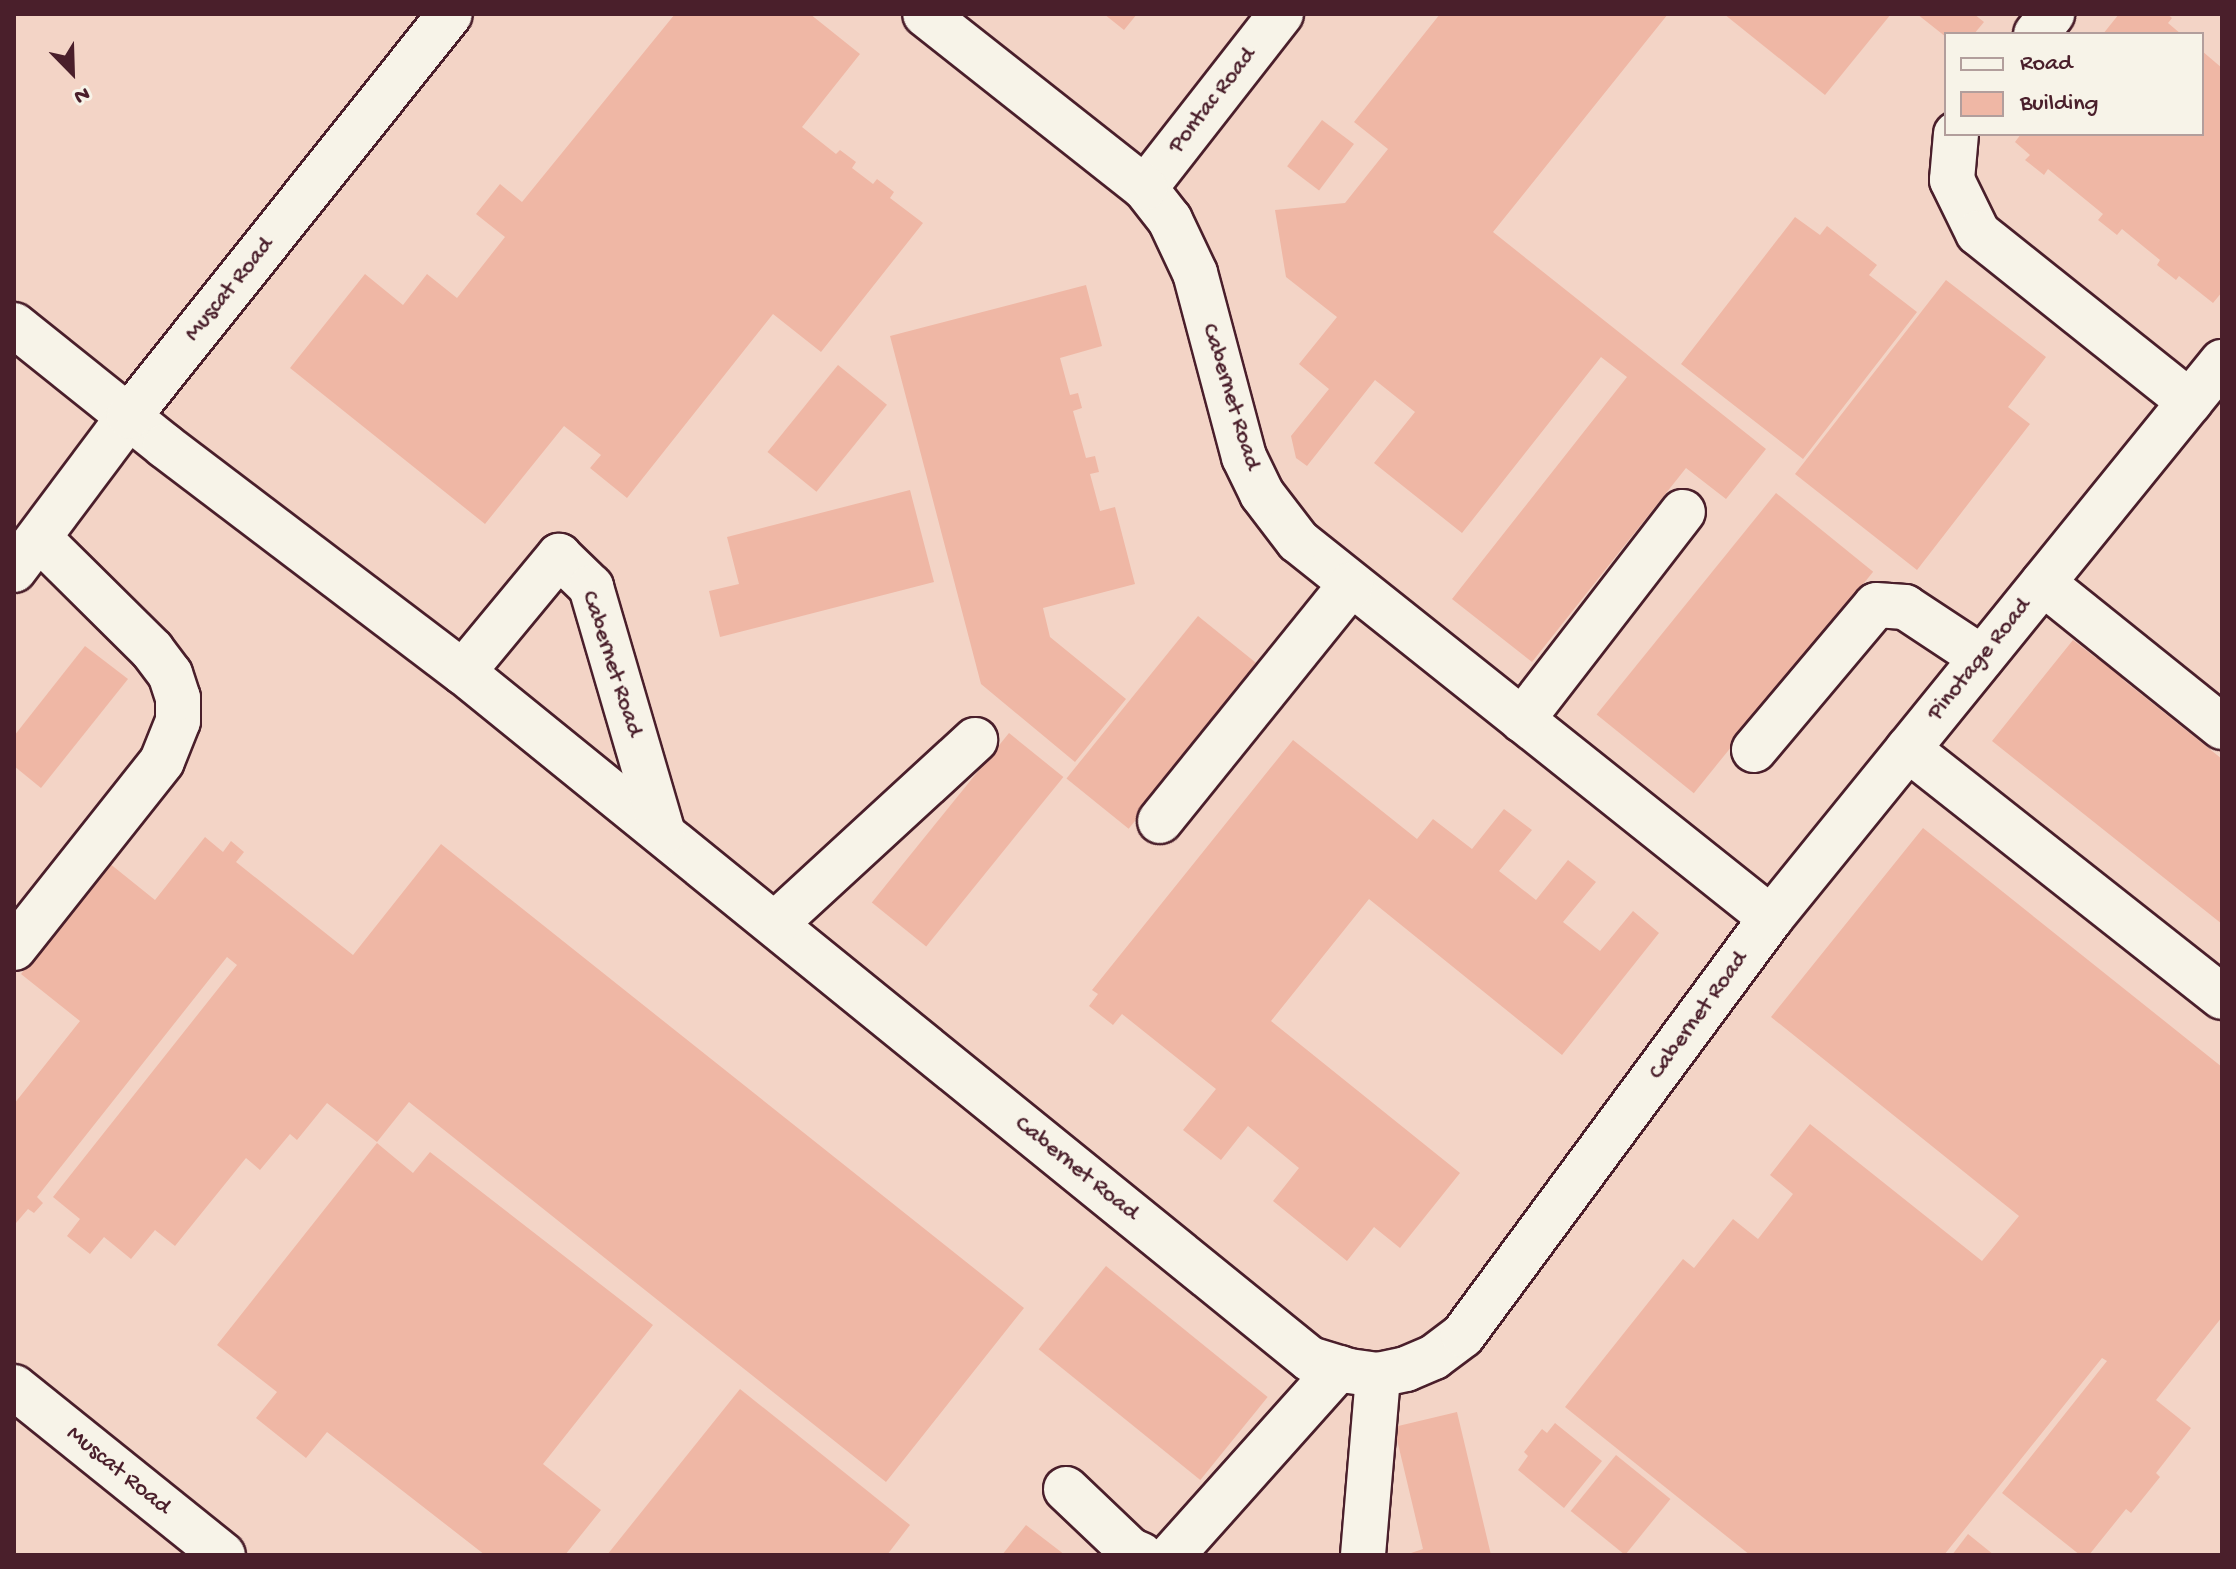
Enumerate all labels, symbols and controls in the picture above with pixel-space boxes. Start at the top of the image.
north arrow [32,32,112,112]
legend [1944,32,2204,136]
street label: Pontac Road [1163,42,1263,160]
text: Road [2020,50,2072,79]
text: N [70,79,93,109]
text: Building [2020,90,2098,119]
street label: Muscat Road [179,232,281,348]
street label: Cabernet Road [1194,320,1266,474]
street label: Cabernet Road [574,587,648,741]
street label: Pinotage Road [1922,593,2038,727]
street label: Cabernet Road [1643,946,1755,1086]
street label: Cabernet Road [1008,1110,1144,1228]
street label: Muscat Road [60,1420,176,1522]

